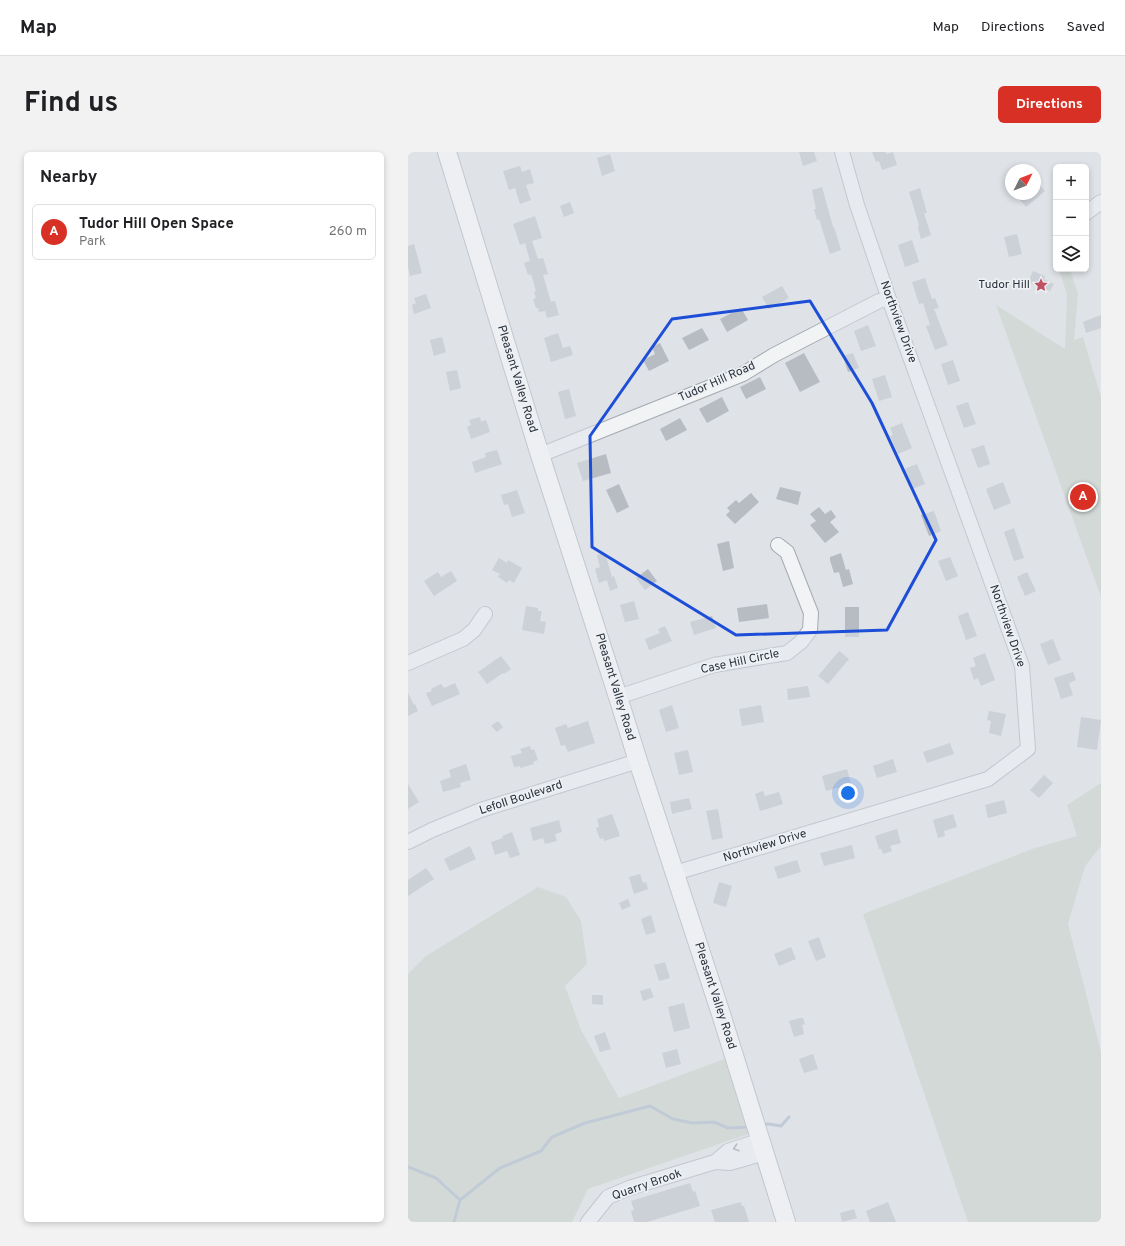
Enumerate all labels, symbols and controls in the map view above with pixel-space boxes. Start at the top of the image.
text: Map [20,16,57,40]
text: Map [933,19,959,36]
text: Directions [981,19,1045,36]
text: Saved [1067,19,1105,36]
text: Find us [24,86,118,122]
button: Directions [998,86,1101,123]
north arrow [1005,164,1041,200]
map controls [1053,164,1089,272]
button: + [1053,164,1089,200]
text: Nearby [40,167,97,189]
button: − [1053,200,1089,236]
text: Tudor Hill Open Space [79,215,234,234]
text: A [49,224,59,240]
text: 260 m [329,224,367,240]
text: Park [79,234,106,250]
button: layers [1053,236,1089,272]
place label: Tudor Hill [978,277,1030,293]
place icon: Tudor Hill [1033,277,1049,293]
street label: Northview Drive [876,279,920,365]
street label: Pleasant Valley Road [493,323,541,435]
street label: Tudor Hill Road [676,358,758,406]
pin: A [1070,482,1096,512]
street label: Northview Drive [985,583,1029,669]
street label: Pleasant Valley Road [591,631,639,743]
street label: Case Hill Circle [699,646,781,678]
street label: Lefoll Boulevard [477,777,565,819]
your location [838,783,858,803]
street label: Northview Drive [721,826,809,866]
street label: Pleasant Valley Road [690,940,740,1052]
one-way arrow [733,1144,740,1152]
street label: Quarry Brook [610,1166,684,1204]

